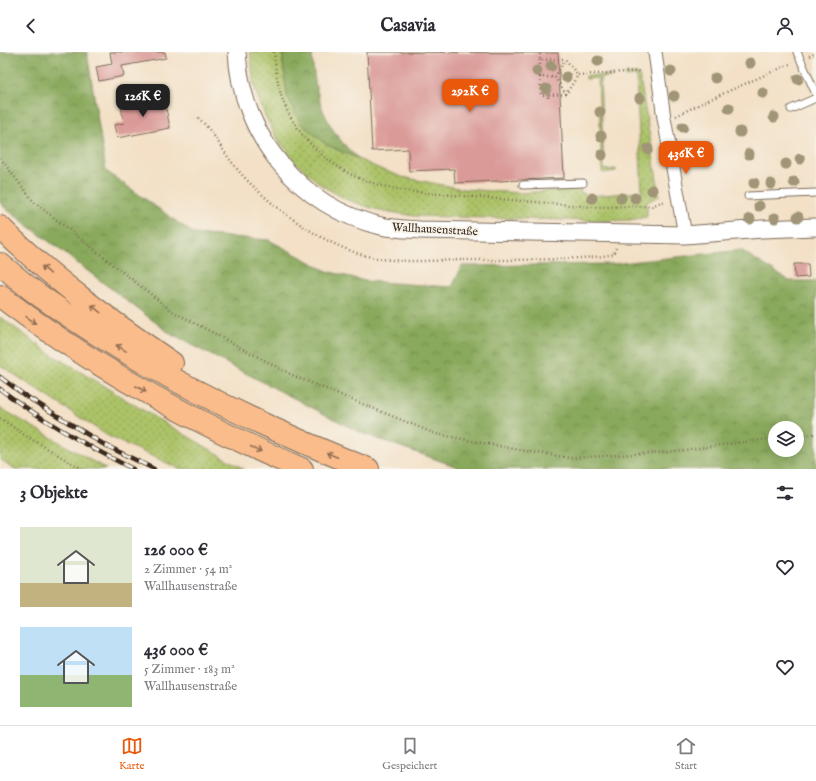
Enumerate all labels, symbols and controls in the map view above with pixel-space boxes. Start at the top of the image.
icon: back [20,15,42,37]
text: Casavia [380,15,436,38]
icon: person [774,15,796,37]
pin: 292K € [437,79,503,113]
text: 292K € [451,83,489,100]
pin: 126K € [110,84,176,118]
text: 126K € [125,88,161,105]
pin: 436K € [653,141,719,175]
text: 436K € [668,145,704,162]
street label: Wallhausenstraße [392,220,479,239]
one-way arrow [41,265,51,274]
one-way arrow [90,305,101,313]
one-way arrow [26,316,37,324]
one-way arrow [115,344,127,352]
one-way arrow [135,386,147,394]
map controls [768,421,804,457]
button: layers [768,421,804,457]
one-way arrow [250,446,262,453]
one-way arrow [326,450,338,458]
icon: filters [774,482,796,504]
text: 3 Objekte [20,483,88,504]
text: 126 000 € [144,540,208,561]
icon: home [52,543,100,591]
icon: heart [774,556,796,578]
text: 2 Zimmer · 54 m² [144,561,232,578]
text: Wallhausenstraße [144,578,237,595]
text: 436 000 € [144,640,208,661]
icon: home [52,643,100,691]
icon: heart [774,656,796,678]
text: 5 Zimmer · 183 m² [144,661,235,678]
text: Wallhausenstraße [144,678,237,695]
tab: Karte [119,735,144,773]
tab: Gespeichert [382,735,437,773]
tab: Start [675,735,697,773]

